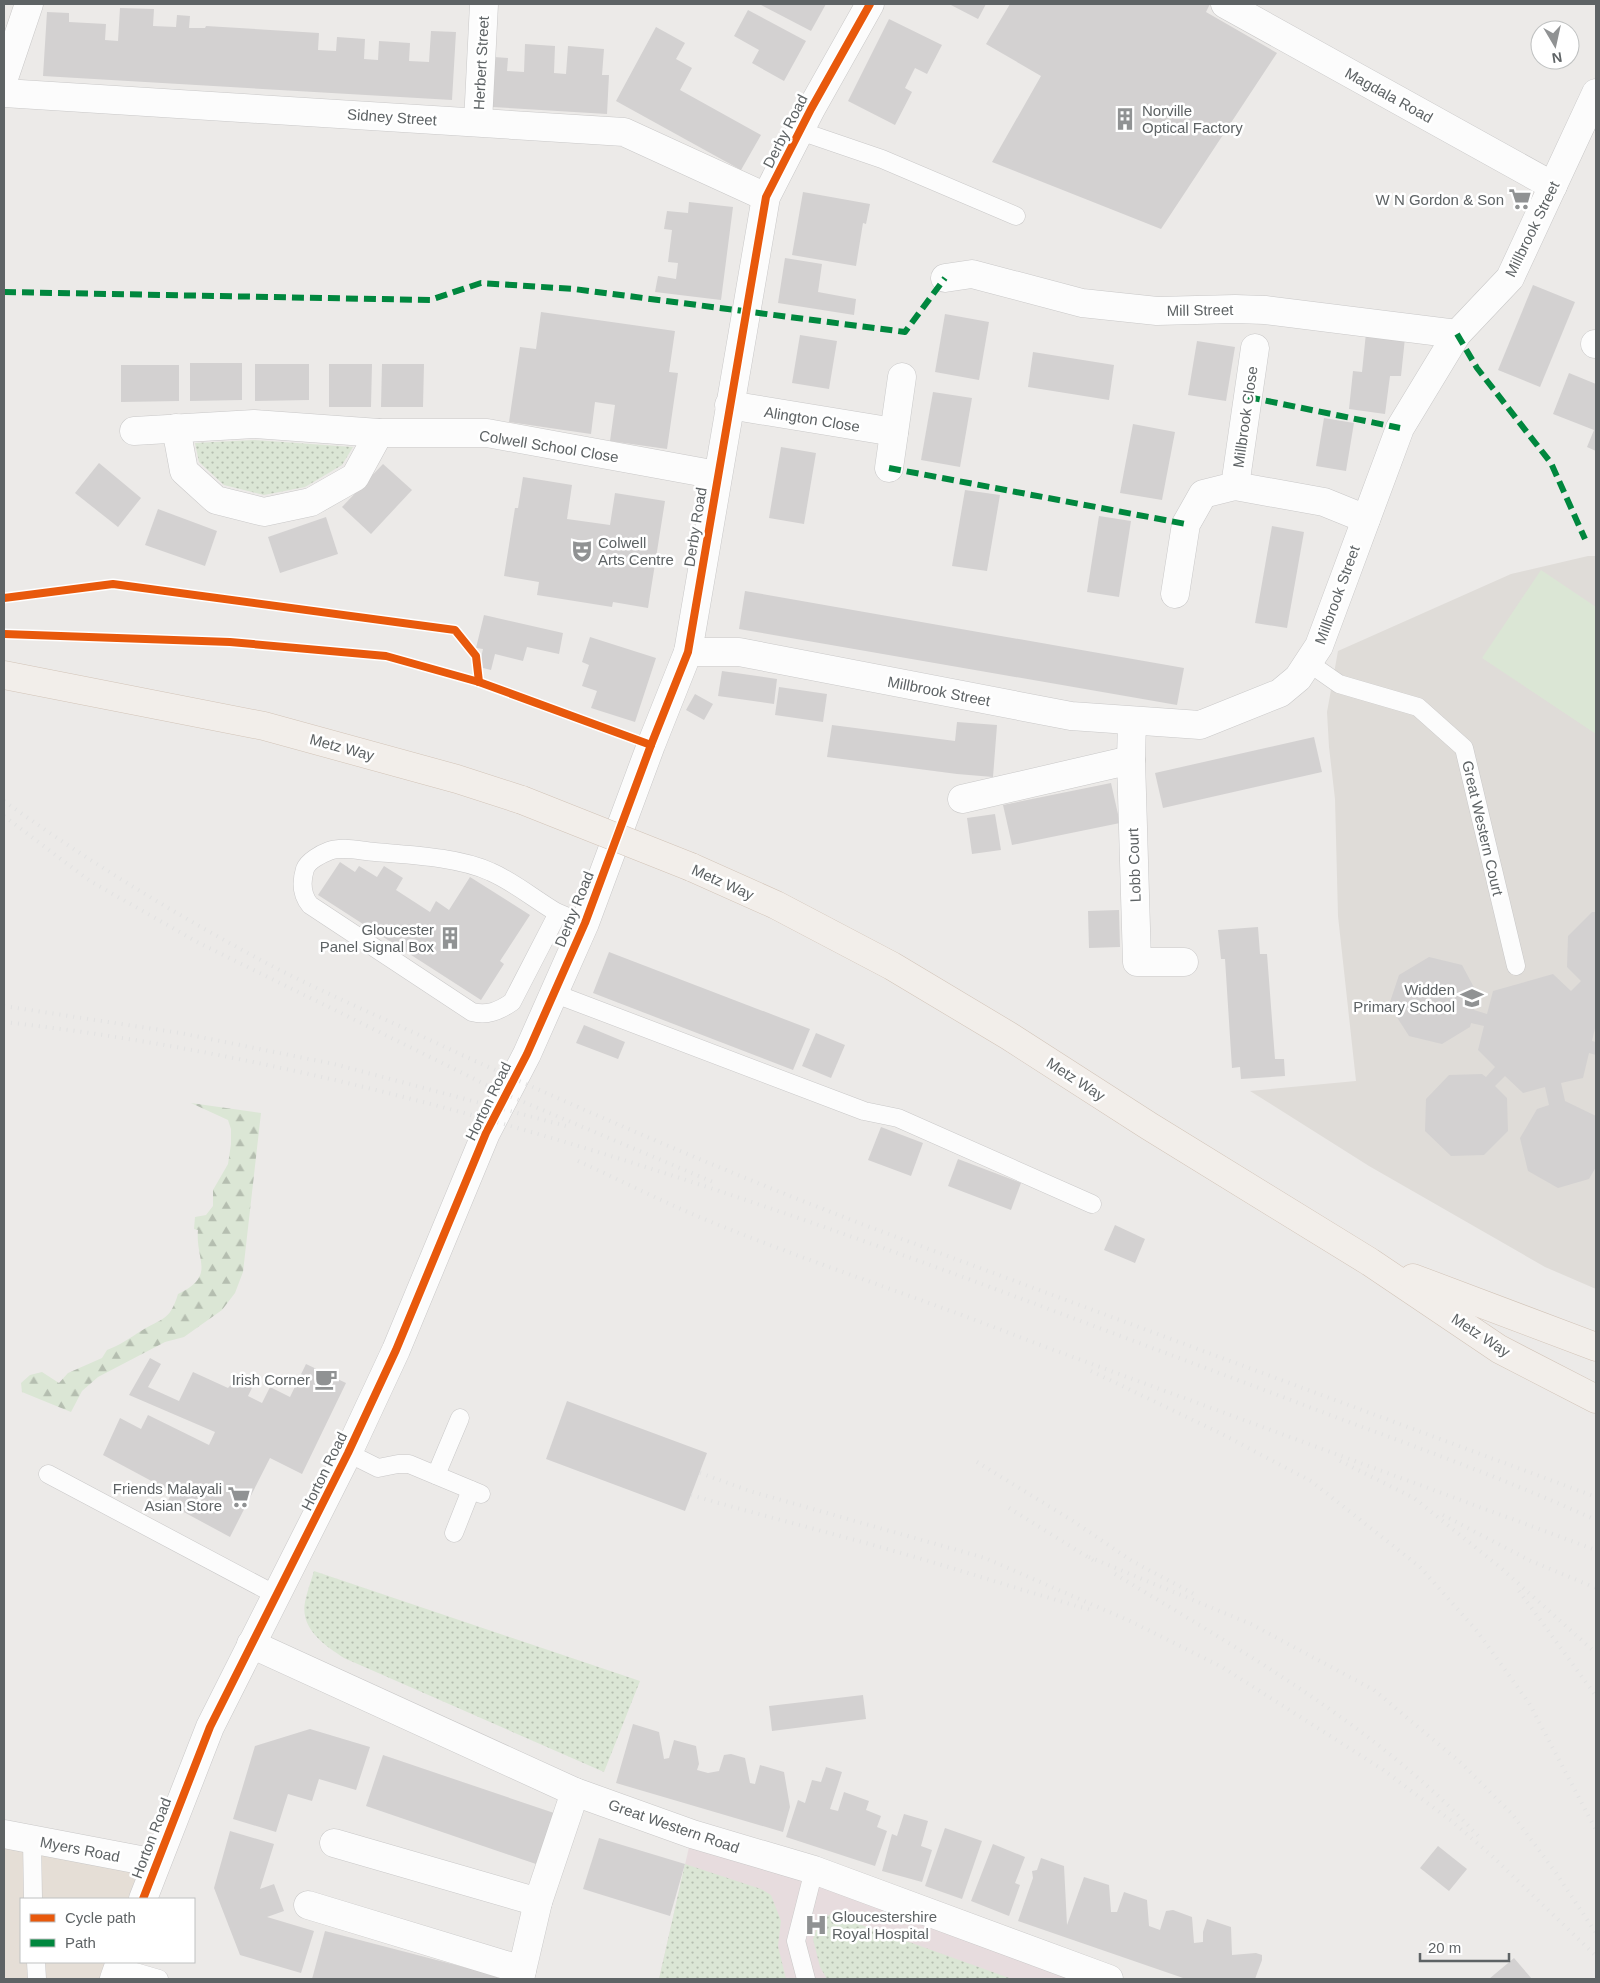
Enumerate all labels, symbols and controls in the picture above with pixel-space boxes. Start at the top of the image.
street label: Herbert Street [470,15,492,110]
north arrow [1530,20,1580,70]
text: N [1551,49,1563,67]
street label: Magdala Road [1342,64,1436,126]
street label: Derby Road [759,91,811,171]
place label: Norville Optical Factory [1142,102,1243,136]
street label: Sidney Street [346,105,438,129]
building icon: Norville Optical Factory [1112,106,1138,132]
street label: Millbrook Street [1502,178,1563,280]
supermarket icon: W N Gordon & Son [1507,186,1533,212]
place label: W N Gordon & Son [1376,191,1504,208]
street label: Mill Street [1167,301,1234,319]
street label: Millbrook Close [1229,365,1261,469]
street label: Alington Close [763,403,861,435]
street label: Colwell School Close [478,427,620,465]
street label: Derby Road [680,486,710,568]
place label: Colwell Arts Centre [598,534,674,568]
theatre icon: Colwell Arts Centre [569,538,595,564]
street label: Millbrook Street [1311,542,1363,647]
street label: Millbrook Street [886,673,993,709]
street label: Metz Way [308,730,377,764]
street label: Great Western Court [1459,759,1507,898]
street label: Lobb Court [1124,827,1144,902]
street label: Metz Way [689,861,757,903]
street label: Derby Road [551,869,597,949]
place label: Gloucester Panel Signal Box [320,921,434,955]
building icon: Gloucester Panel Signal Box [437,925,463,951]
place label: Widden Primary School [1353,981,1455,1015]
school or university icon: Widden Primary School [1459,985,1485,1011]
street label: Metz Way [1044,1054,1109,1104]
street label: Horton Road [462,1059,514,1143]
street label: Metz Way [1449,1310,1514,1360]
cafe icon: Irish Corner [313,1366,339,1392]
place label: Irish Corner [232,1371,310,1388]
street label: Horton Road [298,1429,350,1513]
place label: Friends Malayali Asian Store [113,1480,222,1514]
supermarket icon: Friends Malayali Asian Store [226,1484,252,1510]
street label: Horton Road [128,1795,174,1881]
street label: Great Western Road [606,1796,742,1856]
street label: Myers Road [39,1833,121,1865]
legend [20,1898,195,1963]
place label: Gloucestershire Royal Hospital [832,1908,937,1942]
text: Cycle path [65,1909,136,1926]
hospital icon: Gloucestershire Royal Hospital [803,1912,829,1938]
scale bar [1420,1930,1509,1962]
text: Path [65,1934,96,1951]
text: 20 m [1428,1939,1461,1956]

